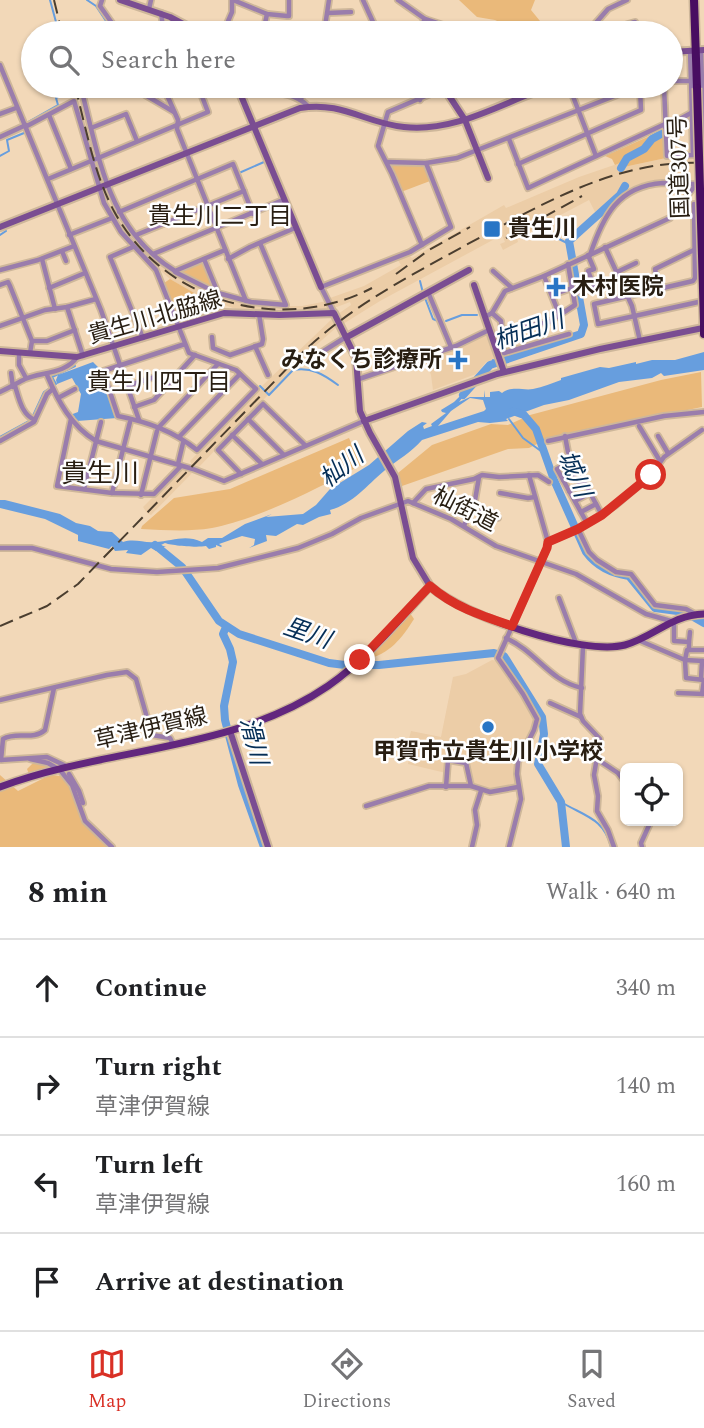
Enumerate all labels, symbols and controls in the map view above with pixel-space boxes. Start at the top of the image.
search box [21,21,683,98]
text: Search here [101,40,236,80]
icon: search [45,41,83,79]
street label: 国道307号 [661,115,699,219]
district label: 貴生川二丁目 [148,199,292,235]
place label: 貴生川 [508,212,577,247]
marker: 貴生川 [482,219,502,239]
place label: 木村医院 [572,270,664,305]
marker: 木村医院 [546,277,566,297]
street label: 貴生川北脇線 [84,282,226,354]
water label: 柿田川 [489,301,572,360]
place label: みなくち診療所 [281,343,442,378]
marker: みなくち診療所 [448,350,468,370]
district label: 貴生川四丁目 [87,365,231,401]
water label: 杣川 [312,437,374,497]
water label: 城川 [548,445,601,506]
district label: 貴生川 [61,454,139,494]
route start [635,459,666,490]
street label: 杣街道 [426,479,504,541]
water label: 里川 [278,609,338,660]
route end [344,644,375,675]
street label: 草津伊賀線 [91,699,211,759]
water label: 滑川 [230,713,277,772]
marker: 甲賀市立貴生川小学校 [480,719,496,735]
place label: 甲賀市立貴生川小学校 [373,735,603,770]
map controls [620,763,683,826]
button: locate [620,763,683,826]
text: 8 min [28,870,108,916]
text: Walk · 640 m [546,875,676,910]
text: Continue [95,968,207,1008]
icon: ahead [28,969,66,1007]
text: 340 m [616,971,676,1006]
text: Turn right [95,1047,222,1087]
icon: right [28,1067,66,1105]
text: 140 m [616,1069,676,1104]
text: 草津伊賀線 [95,1090,210,1125]
text: Turn left [95,1145,203,1185]
icon: left [28,1165,66,1203]
text: 160 m [616,1167,676,1202]
text: 草津伊賀線 [95,1188,210,1223]
text: Arrive at destination [95,1262,344,1302]
icon: arrive [28,1263,66,1301]
tab: Map [88,1345,126,1416]
tab: Directions [302,1345,391,1416]
tab: Saved [567,1345,616,1416]

